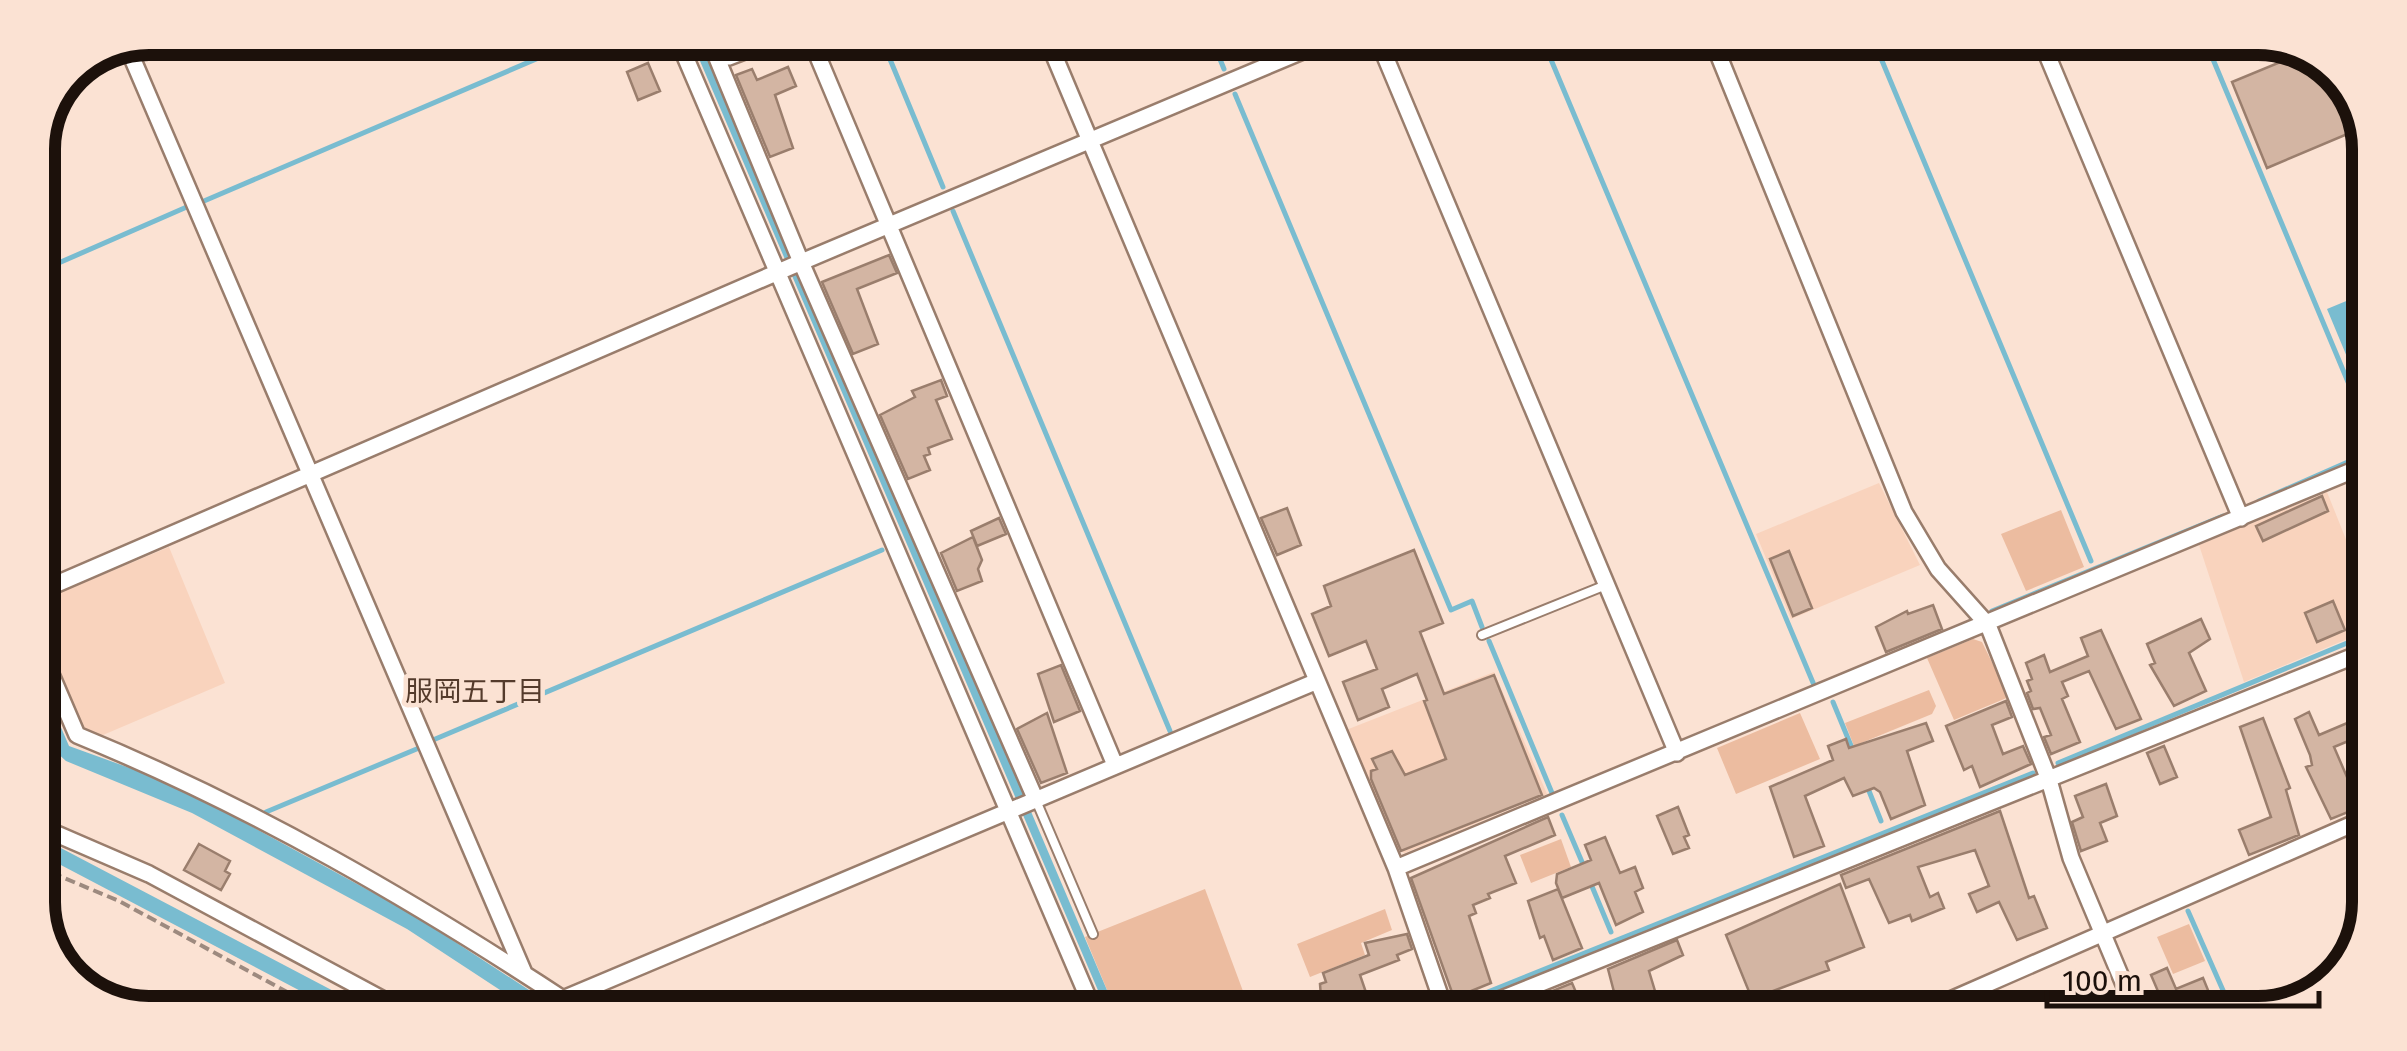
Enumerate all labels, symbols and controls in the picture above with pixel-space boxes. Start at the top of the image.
district label: 服岡五丁目 [405,675,545,708]
scale bar [2047,946,2320,1008]
text: 100 m [2062,963,2142,999]

